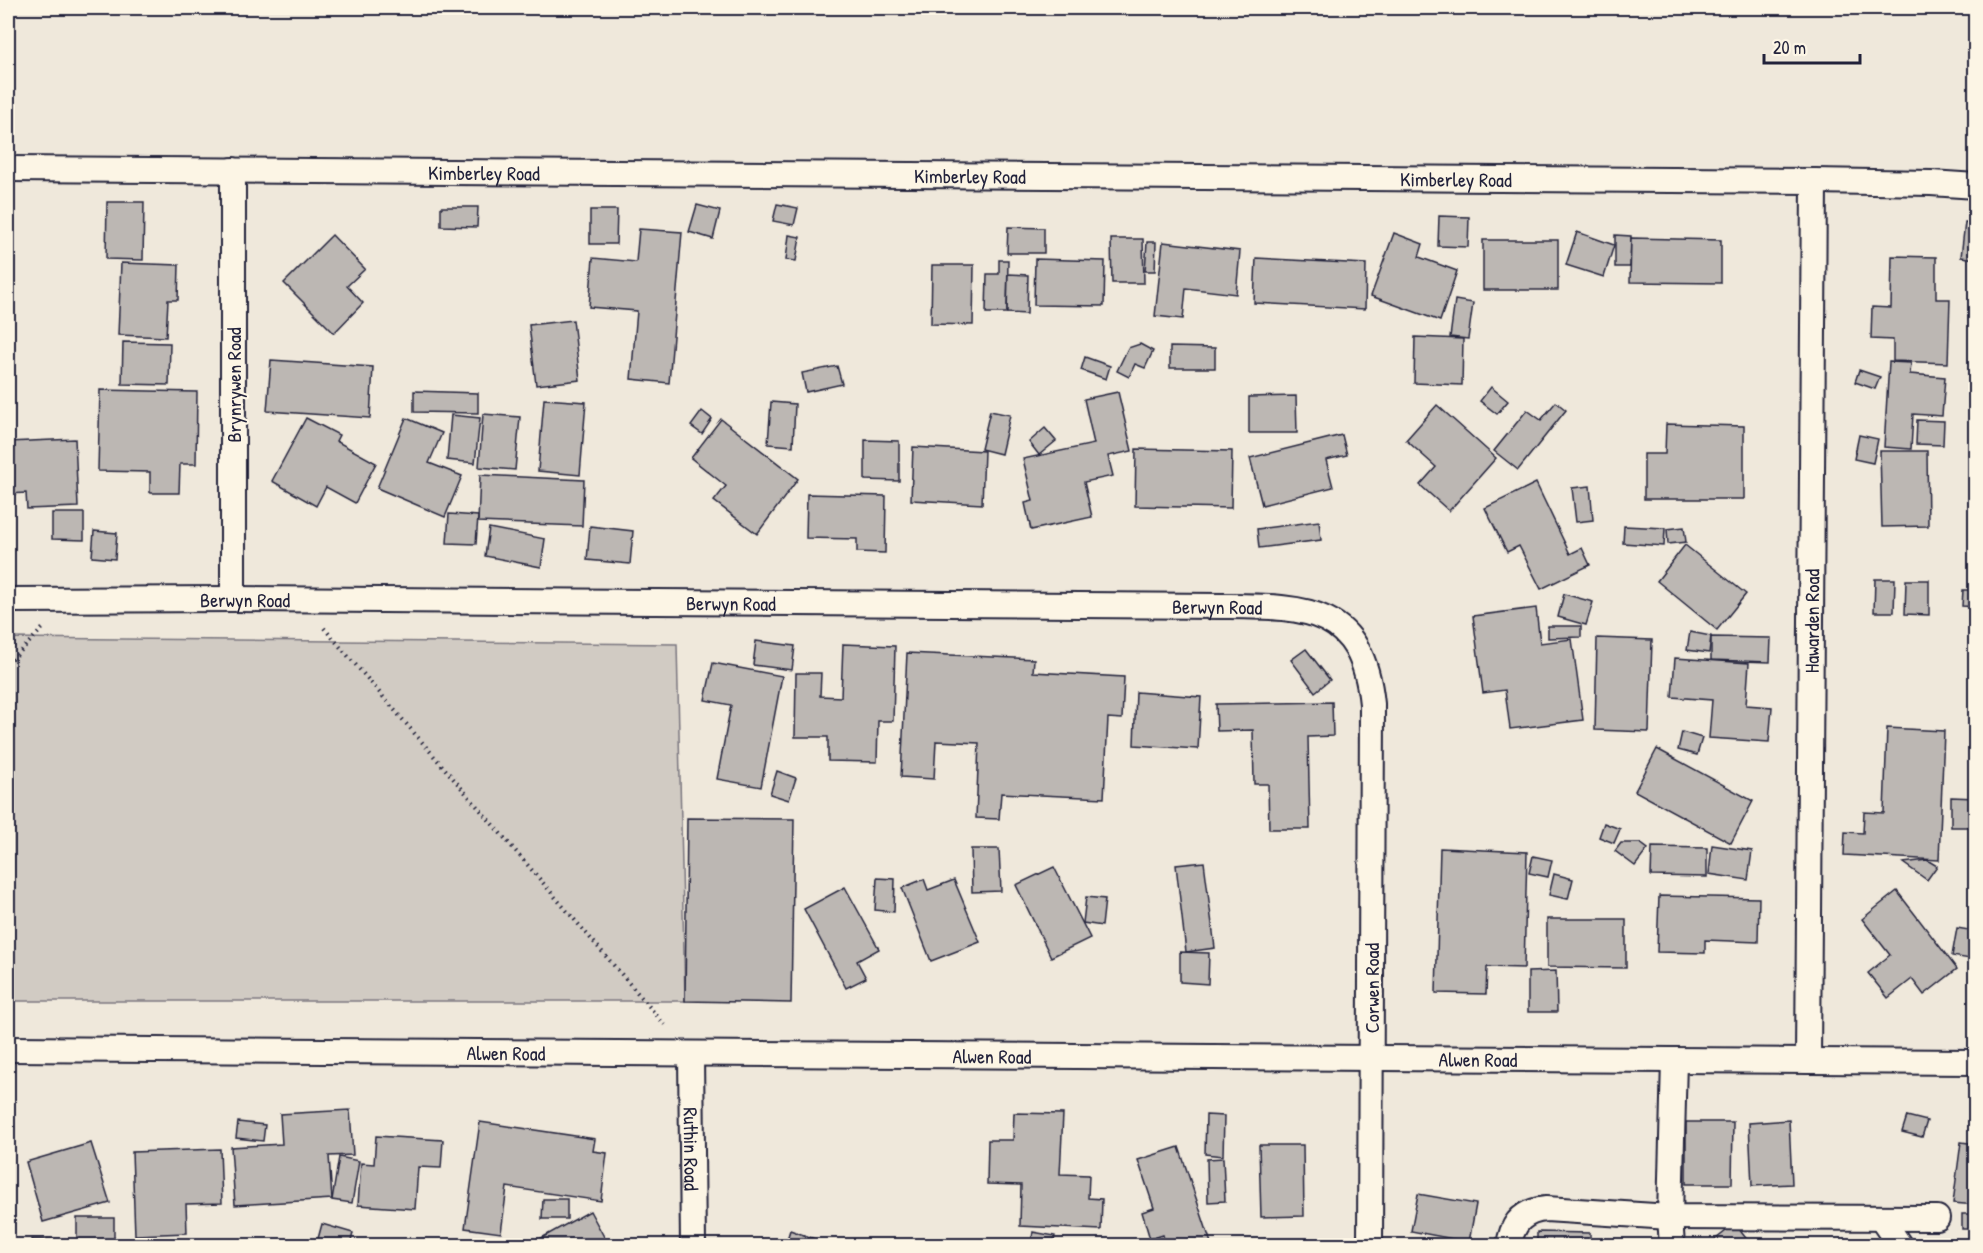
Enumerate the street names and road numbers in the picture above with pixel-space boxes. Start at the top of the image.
street label: Kimberley Road [428,158,540,186]
street label: Kimberley Road [914,162,1026,189]
street label: Kimberley Road [1400,165,1512,192]
street label: Brynrywen Road [220,327,247,443]
street label: Hawarden Road [1797,569,1825,673]
street label: Berwyn Road [200,585,290,613]
street label: Berwyn Road [686,589,776,616]
street label: Berwyn Road [1172,592,1263,620]
street label: Corwen Road [1358,943,1385,1033]
street label: Alwen Road [467,1039,546,1066]
street label: Alwen Road [952,1042,1032,1069]
street label: Alwen Road [1438,1045,1518,1072]
street label: Ruthin Road [678,1107,706,1191]

